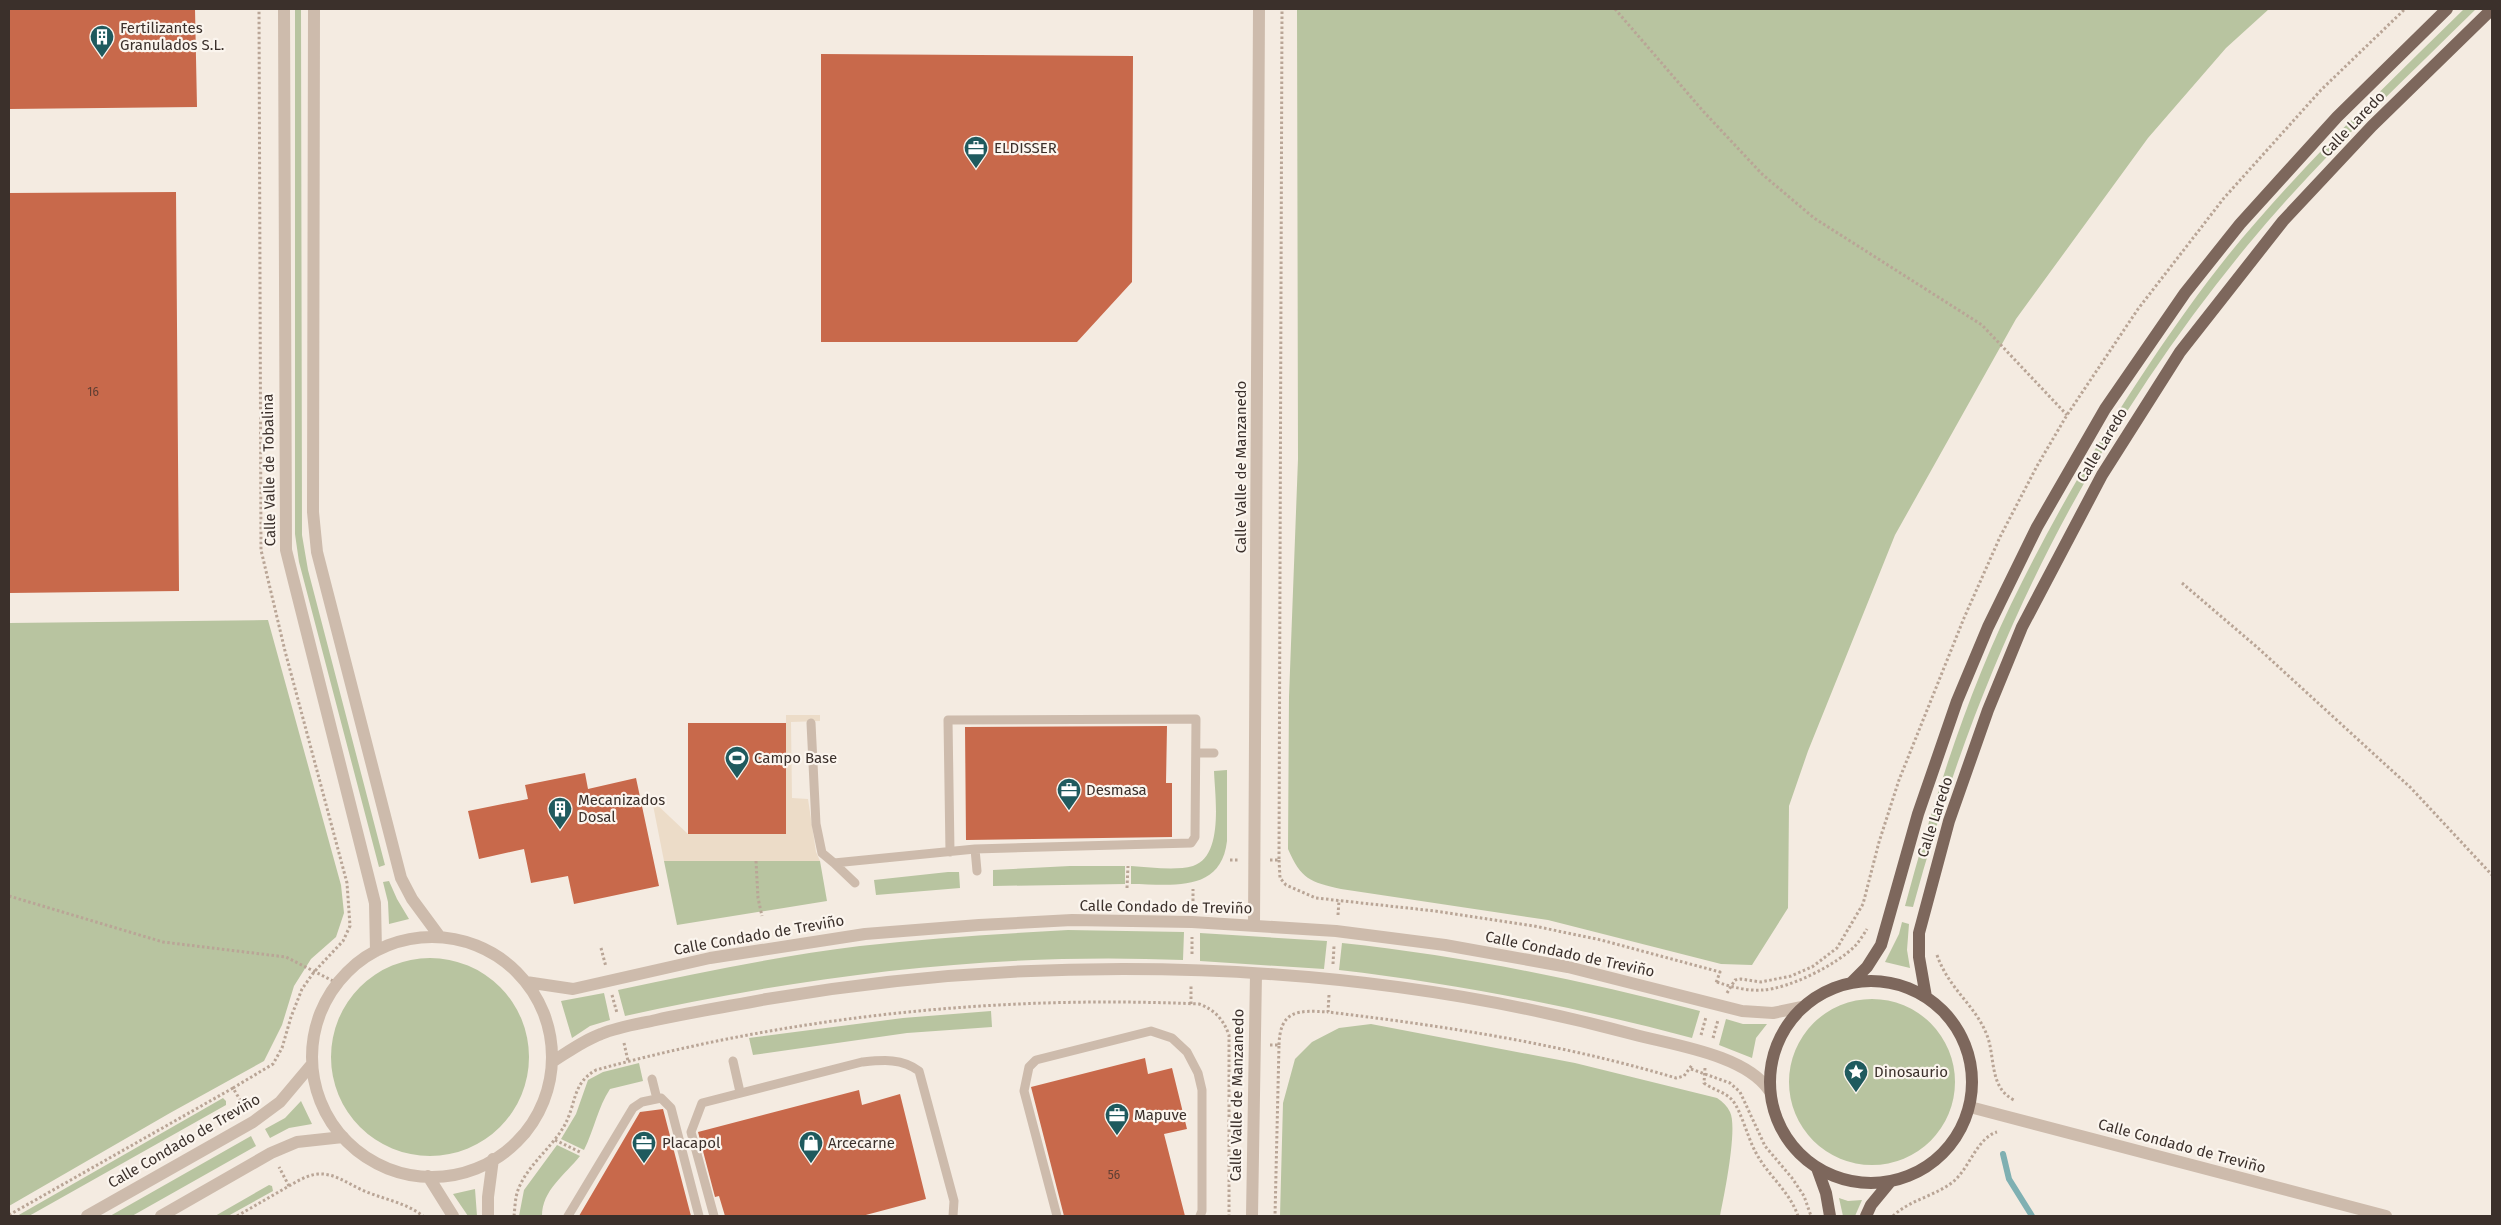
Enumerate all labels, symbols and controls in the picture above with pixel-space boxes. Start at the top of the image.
place label: Fertilizantes Granulados S.L. [120,19,224,54]
building icon: Fertilizantes Granulados S.L. [89,24,115,58]
street label: Calle Laredo [2317,88,2389,160]
office icon: ELDISSER [963,135,989,169]
place label: ELDISSER [994,139,1057,157]
street label: Calle Valle de Manzanedo [1232,381,1250,553]
house number: 16 [87,385,99,399]
street label: Calle Valle de Tobalina [259,393,279,547]
street label: Calle Laredo [2073,404,2131,486]
sports icon: Campo Base [724,745,750,779]
place label: Campo Base [754,749,837,767]
street label: Calle Laredo [1913,774,1957,860]
office icon: Desmasa [1056,777,1082,811]
place label: Desmasa [1086,781,1147,799]
place label: Mecanizados Dosal [578,791,665,826]
building icon: Mecanizados Dosal [547,796,573,830]
street label: Calle Condado de Treviño [1080,896,1252,918]
street label: Calle Condado de Treviño [672,911,846,959]
street label: Calle Condado de Treviño [1484,927,1656,981]
street label: Calle Valle de Manzanedo [1226,1009,1248,1181]
place icon: Dinosaurio [1843,1059,1869,1093]
place label: Dinosaurio [1874,1063,1948,1081]
street label: Calle Condado de Treviño [105,1090,263,1192]
office icon: Mapuve [1104,1102,1130,1136]
place label: Mapuve [1134,1106,1187,1124]
street label: Calle Condado de Treviño [2096,1115,2268,1177]
office icon: Placapol [631,1130,657,1164]
shop icon: Arcecarne [798,1130,824,1164]
place label: Placapol [662,1134,721,1152]
place label: Arcecarne [828,1134,895,1152]
house number: 56 [1108,1168,1120,1182]

